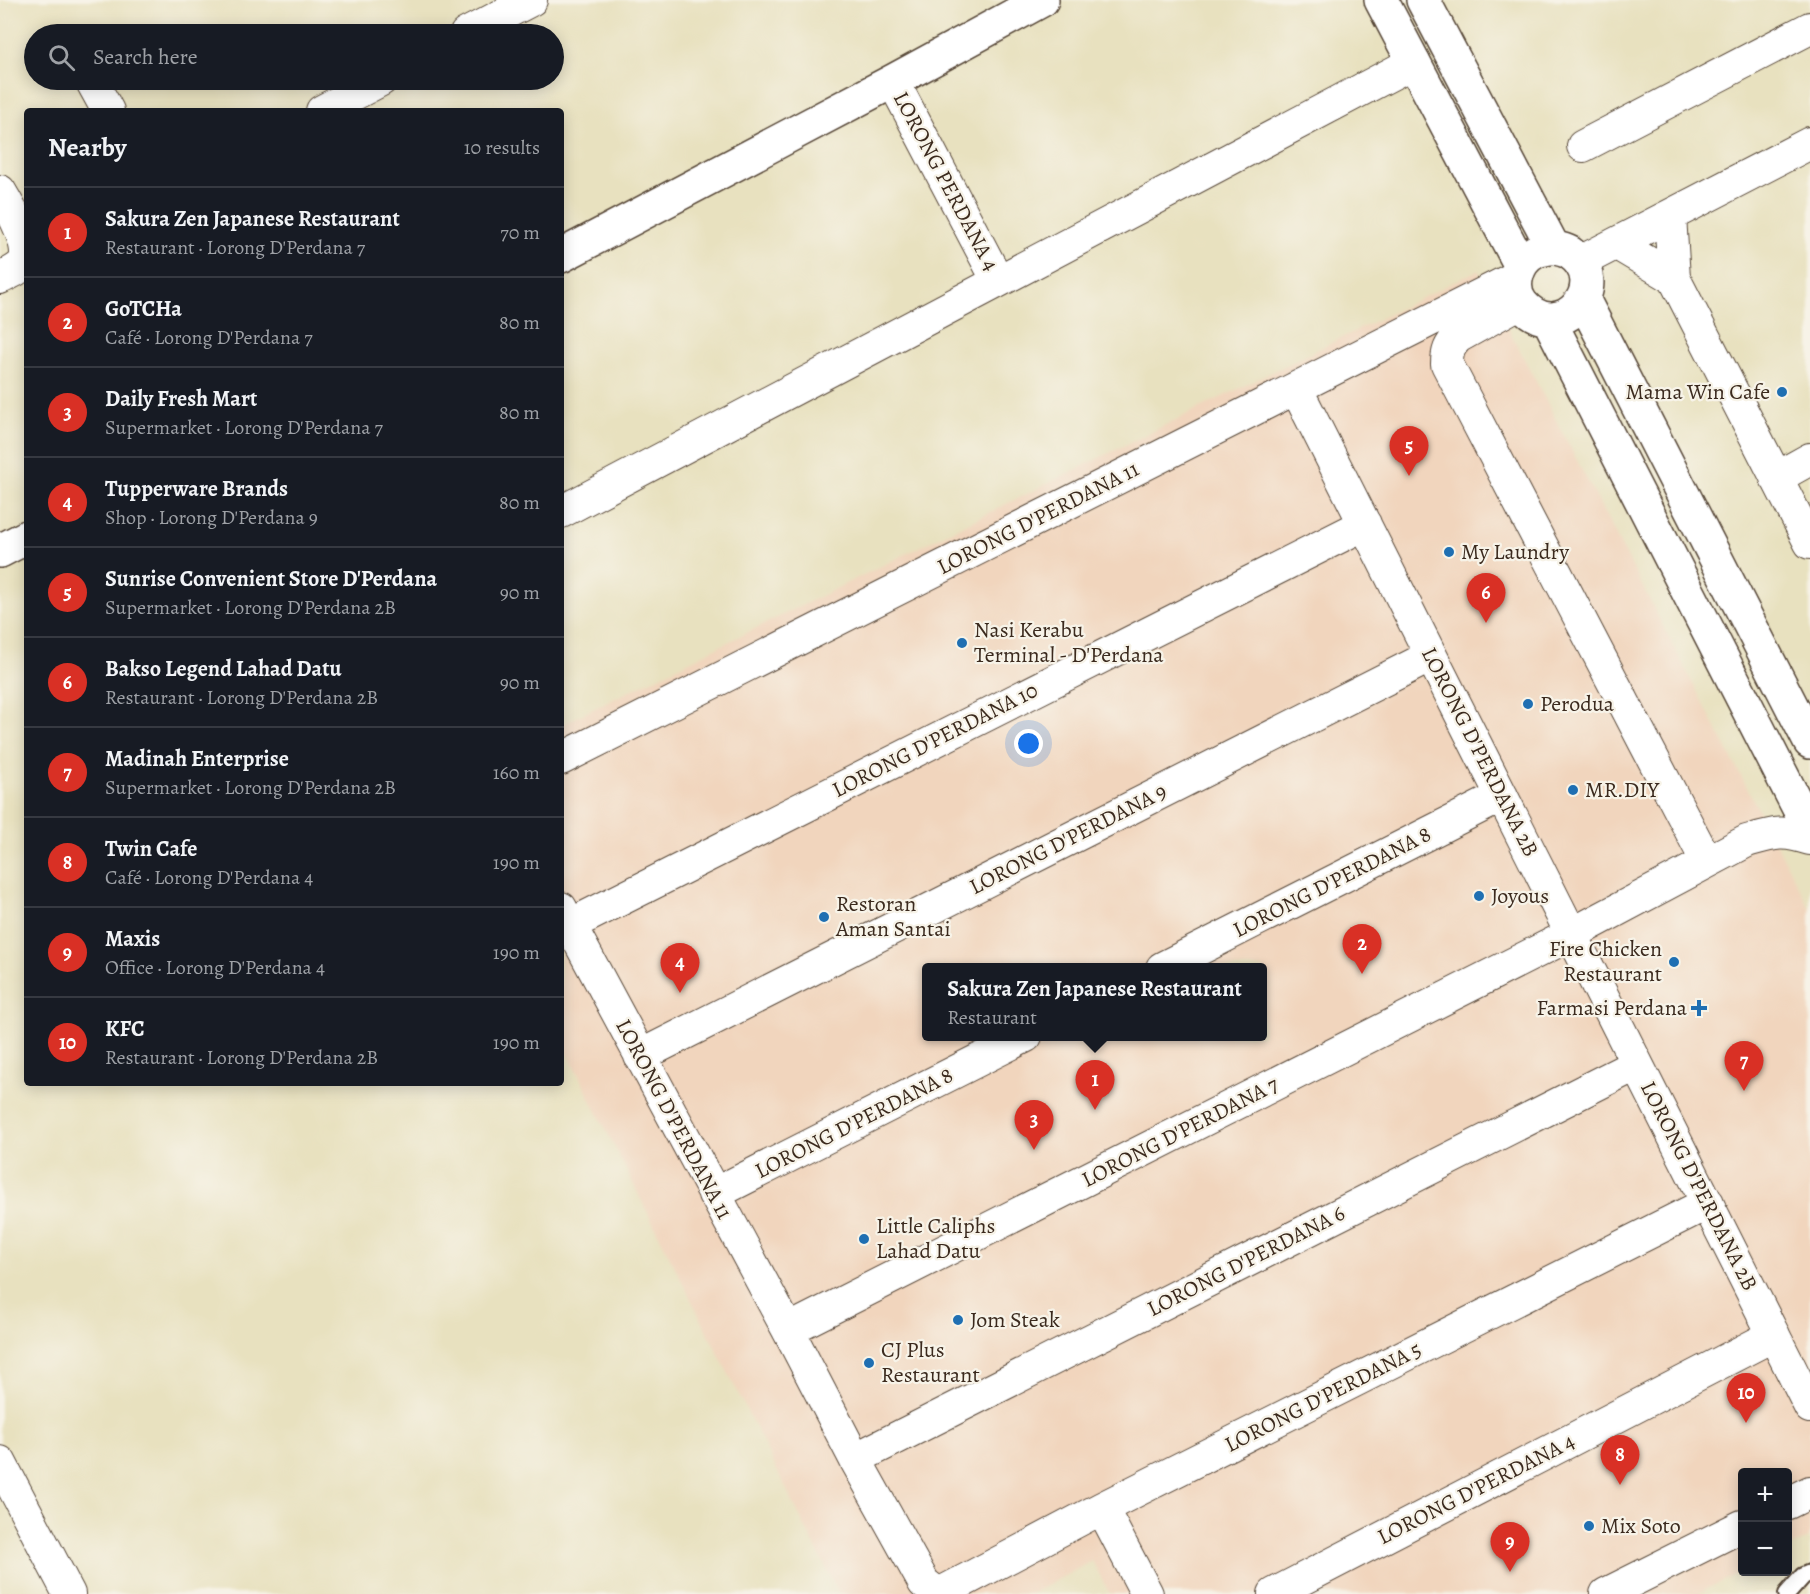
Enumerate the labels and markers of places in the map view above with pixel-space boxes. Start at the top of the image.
place label: Mama Win Cafe [1625,377,1770,407]
marker: Mama Win Cafe [1775,385,1789,399]
pin: 5 [1390,426,1428,476]
place label: My Laundry [1461,537,1569,567]
marker: My Laundry [1442,545,1456,559]
pin: 6 [1466,574,1506,623]
place label: Nasi Kerabu Terminal - D'Perdana [974,615,1164,670]
marker: Nasi Kerabu Terminal - D'Perdana [955,636,969,650]
place label: Perodua [1540,689,1615,719]
marker: Perodua [1521,697,1535,711]
place label: MR.DIY [1585,775,1660,805]
marker: MR.DIY [1566,783,1580,797]
place label: Joyous [1491,881,1549,911]
place label: Restoran Aman Santai [835,889,951,944]
marker: Joyous [1472,889,1486,903]
marker: Restoran Aman Santai [817,910,831,924]
pin: 2 [1342,924,1382,974]
place label: Fire Chicken Restaurant [1549,934,1662,989]
pin: 4 [660,944,700,993]
marker: Fire Chicken Restaurant [1667,955,1681,969]
place label: Farmasi Perdana [1536,993,1688,1023]
marker: Farmasi Perdana [1692,1001,1706,1015]
pin: 7 [1724,1042,1764,1091]
pin: 1 [1076,1060,1114,1110]
pin: 3 [1014,1100,1054,1150]
place label: Little Caliphs Lahad Datu [876,1211,995,1266]
marker: Little Caliphs Lahad Datu [857,1232,871,1246]
place label: Jom Steak [970,1305,1060,1335]
marker: Jom Steak [951,1313,965,1327]
place label: CJ Plus Restaurant [881,1335,980,1390]
marker: CJ Plus Restaurant [862,1356,876,1370]
pin: 10 [1726,1374,1766,1423]
pin: 8 [1600,1436,1640,1485]
place label: Mix Soto [1601,1511,1681,1541]
marker: Mix Soto [1582,1519,1596,1533]
pin: 9 [1490,1522,1530,1572]

